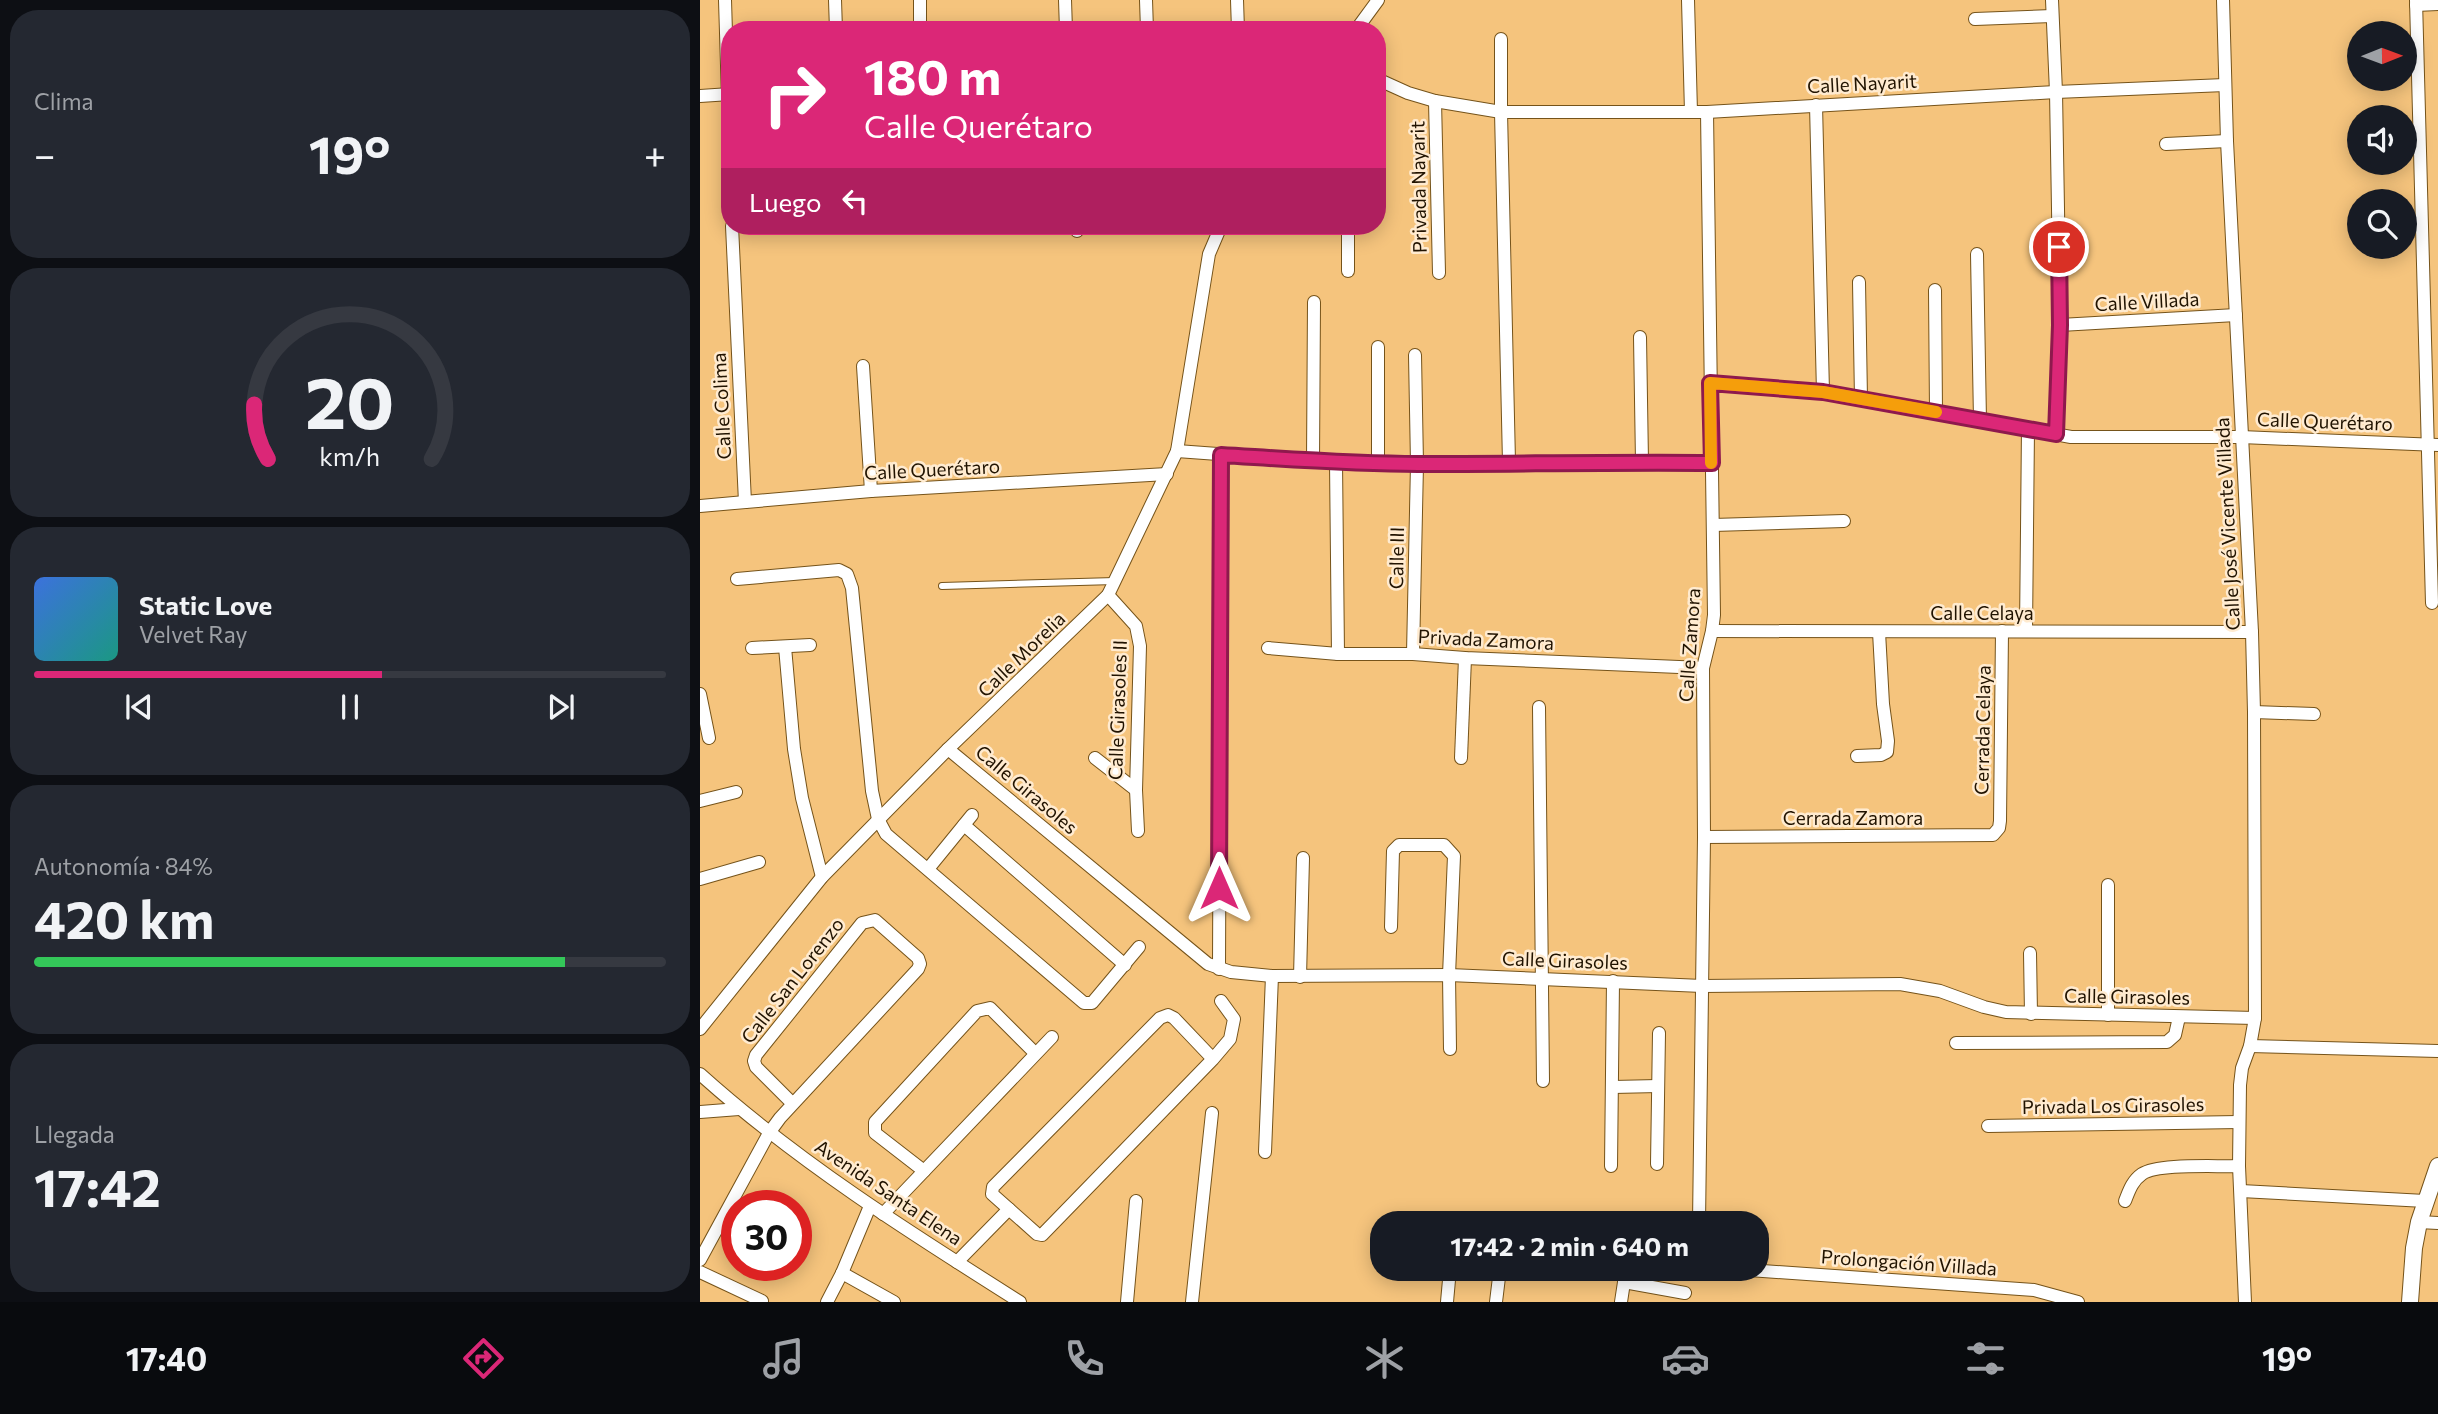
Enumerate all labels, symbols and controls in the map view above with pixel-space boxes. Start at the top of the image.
north arrow [2347,21,2417,91]
map controls [2347,21,2417,259]
text: 180 m [864,45,1001,105]
icon: right [749,49,840,140]
street label: Calle Nayarit [1806,69,1918,97]
text: Clima [34,87,94,115]
text: Calle Querétaro [864,105,1093,145]
button: sound [2347,105,2417,175]
street label: Privada Nayarit [1405,120,1431,253]
text: 19° [309,121,390,185]
text: − [34,130,56,177]
text: + [644,130,666,177]
icon: left [836,182,874,220]
text: Luego [749,186,822,217]
button: search [2347,189,2417,259]
pin [2029,217,2089,277]
icon: arrive [2040,228,2078,266]
street label: Calle Villada [2094,287,2200,315]
street label: Calle Colima [707,352,735,460]
text: 20 [305,355,395,444]
street label: Calle Querétaro [2257,407,2393,435]
street label: Calle José Vicente Villada [2210,417,2244,631]
text: km/h [320,440,380,470]
street label: Calle Querétaro [864,454,1000,484]
street label: Calle III [1384,527,1408,589]
street label: Calle Zamora [1674,587,1704,703]
text: Static Love [139,589,272,620]
street label: Calle Celaya [1930,601,2034,624]
street label: Calle Morelia [972,607,1070,701]
text: Velvet Ray [139,620,247,648]
street label: Privada Zamora [1417,624,1555,654]
street label: Calle Girasoles II [1103,640,1131,780]
street label: Cerrada Celaya [1969,665,1995,795]
icon: previous [120,688,158,726]
icon: pause [331,688,369,726]
icon: next [542,688,580,726]
street label: Calle Girasoles [971,740,1083,838]
street label: Cerrada Zamora [1783,806,1923,829]
position arrow [1182,851,1256,925]
text: Autonomía · 84% [34,852,213,880]
text: 420 km [34,886,214,950]
street label: Calle San Lorenzo [736,913,848,1047]
street label: Calle Girasoles [1502,946,1628,974]
street label: Calle Girasoles [2064,983,2190,1009]
street label: Privada Los Girasoles [2022,1092,2204,1118]
text: Llegada [34,1120,115,1148]
street label: Avenida Santa Elena [811,1134,967,1250]
text: 17:42 [34,1154,161,1218]
speed limit sign: 30 [721,1190,812,1281]
text: 17:42 · 2 min · 640 m [1450,1230,1689,1261]
street label: Prolongación Villada [1820,1244,1998,1280]
icon: directions [459,1334,508,1383]
icon: music [759,1334,808,1383]
icon: phone [1060,1334,1109,1383]
icon: climate [1360,1334,1409,1383]
icon: car [1661,1334,1710,1383]
icon: filters [1961,1334,2010,1383]
text: 17:40 [126,1338,207,1378]
text: 19° [2262,1338,2312,1378]

